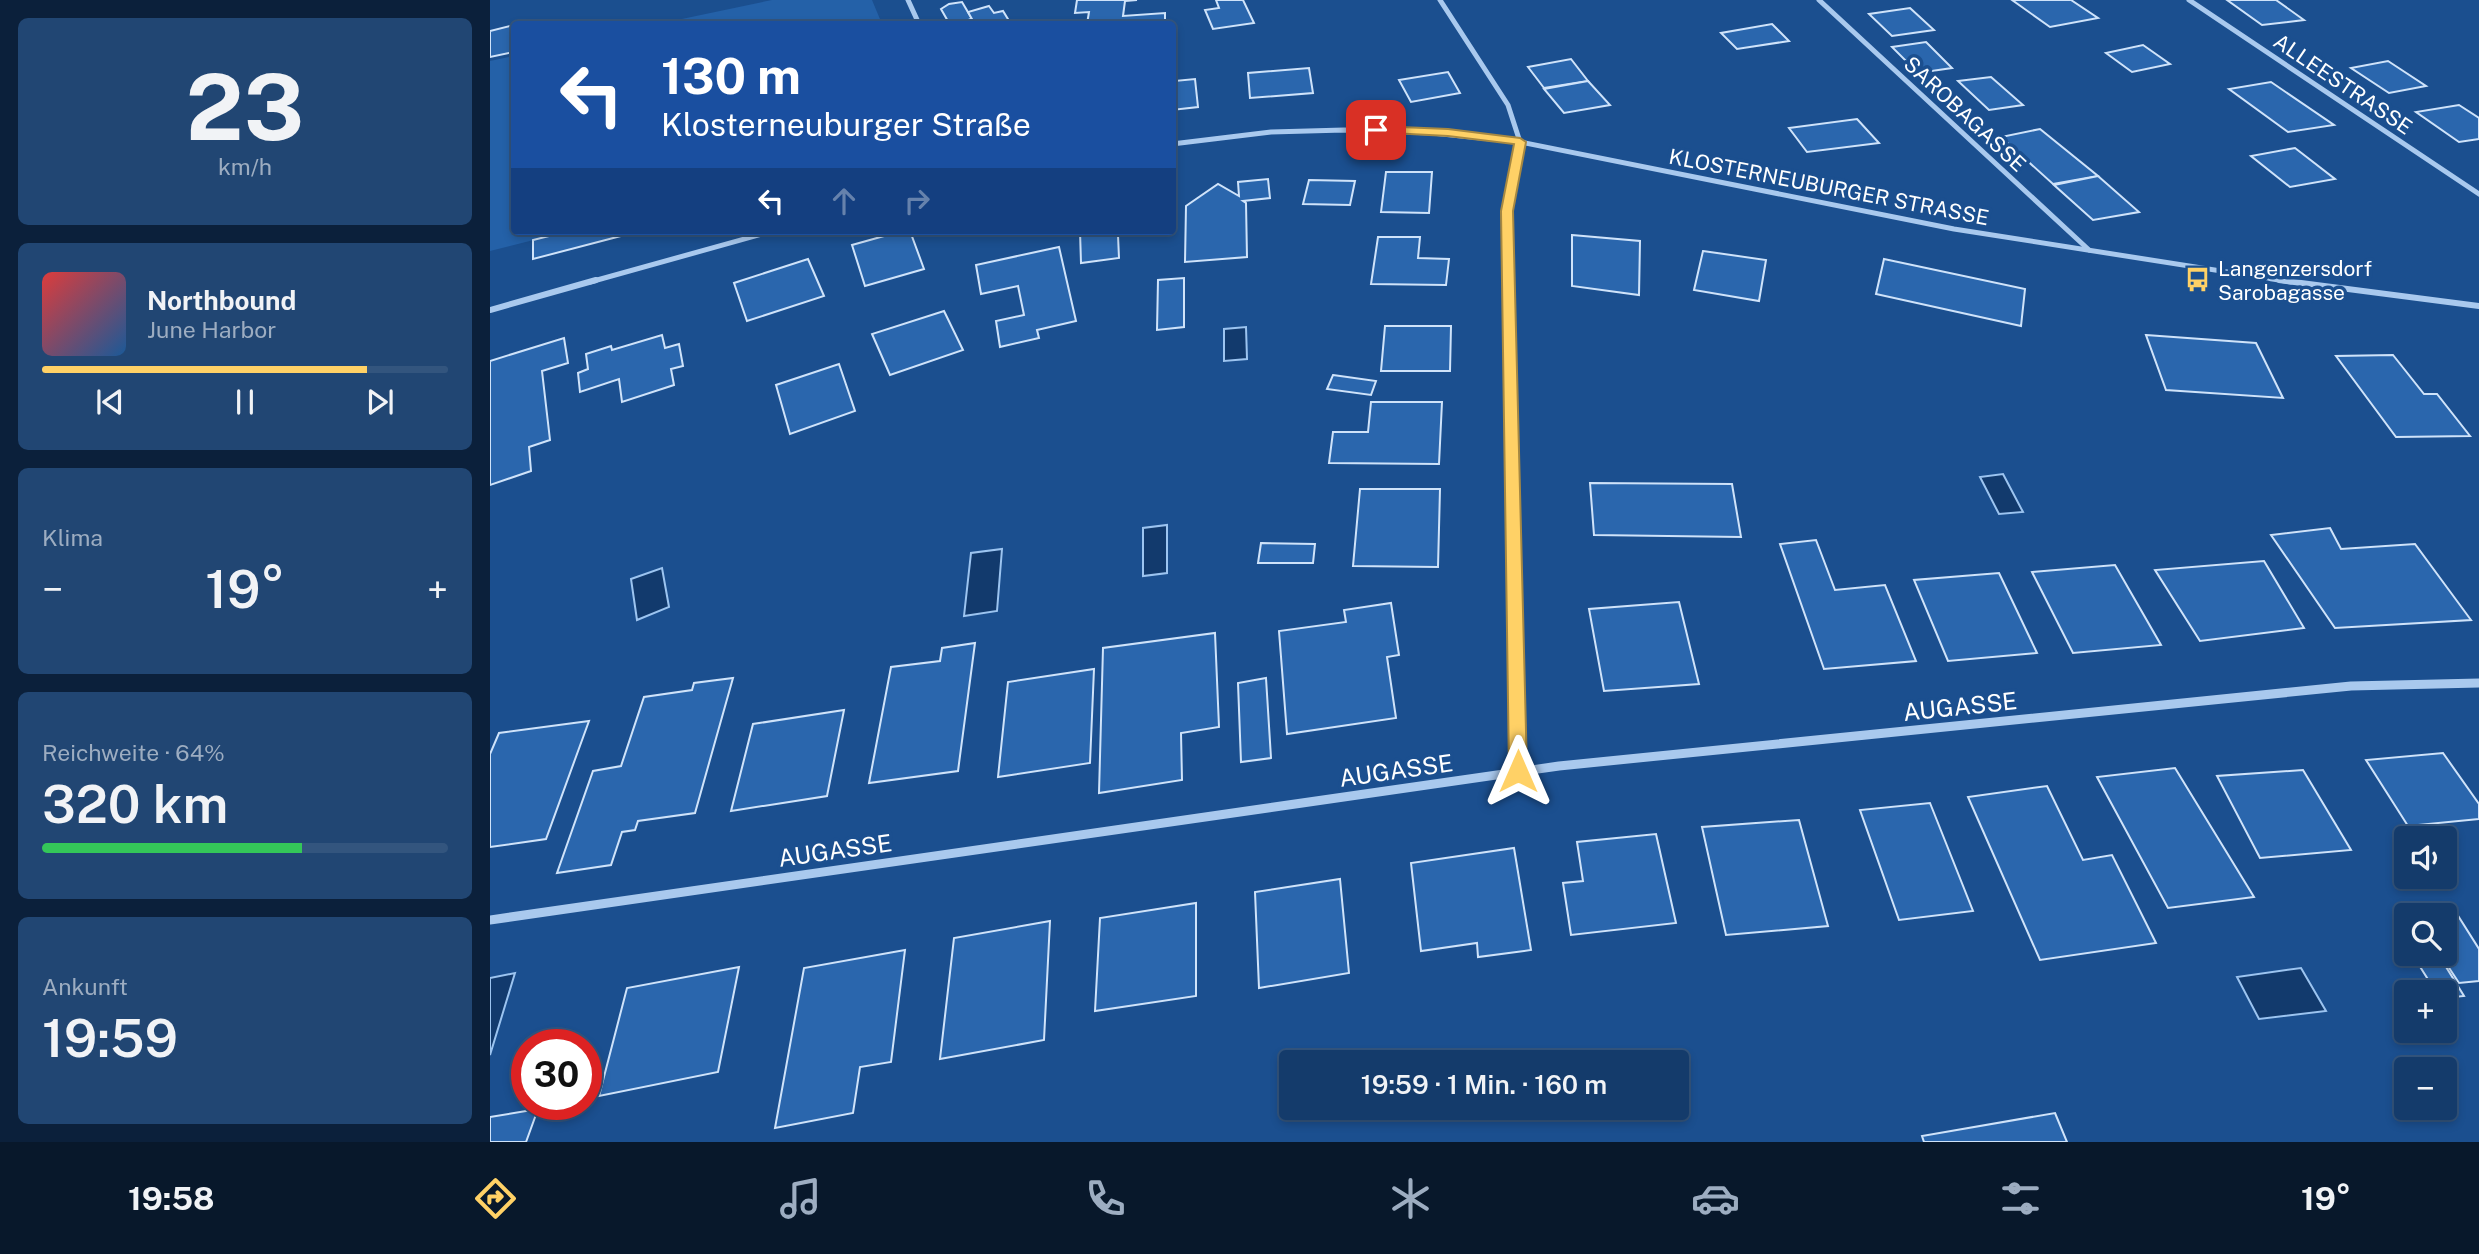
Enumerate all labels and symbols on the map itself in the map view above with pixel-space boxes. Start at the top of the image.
street label: ALLEESTRASSE [2269,28,2417,140]
street label: SAROBAGASSE [1899,51,2031,177]
pin [1346,100,1406,160]
street label: KLOSTERNEUBURGER STRASSE [1667,144,1991,230]
place label: Langenzersdorf Sarobagasse [2218,256,2372,305]
bus stop icon: Langenzersdorf Sarobagasse [2184,266,2212,294]
street label: AUGASSE [1902,686,2018,726]
position arrow [1481,734,1555,808]
street label: AUGASSE [1337,748,1455,792]
street label: AUGASSE [776,828,894,872]
speed limit sign: 30 [511,1029,602,1120]

